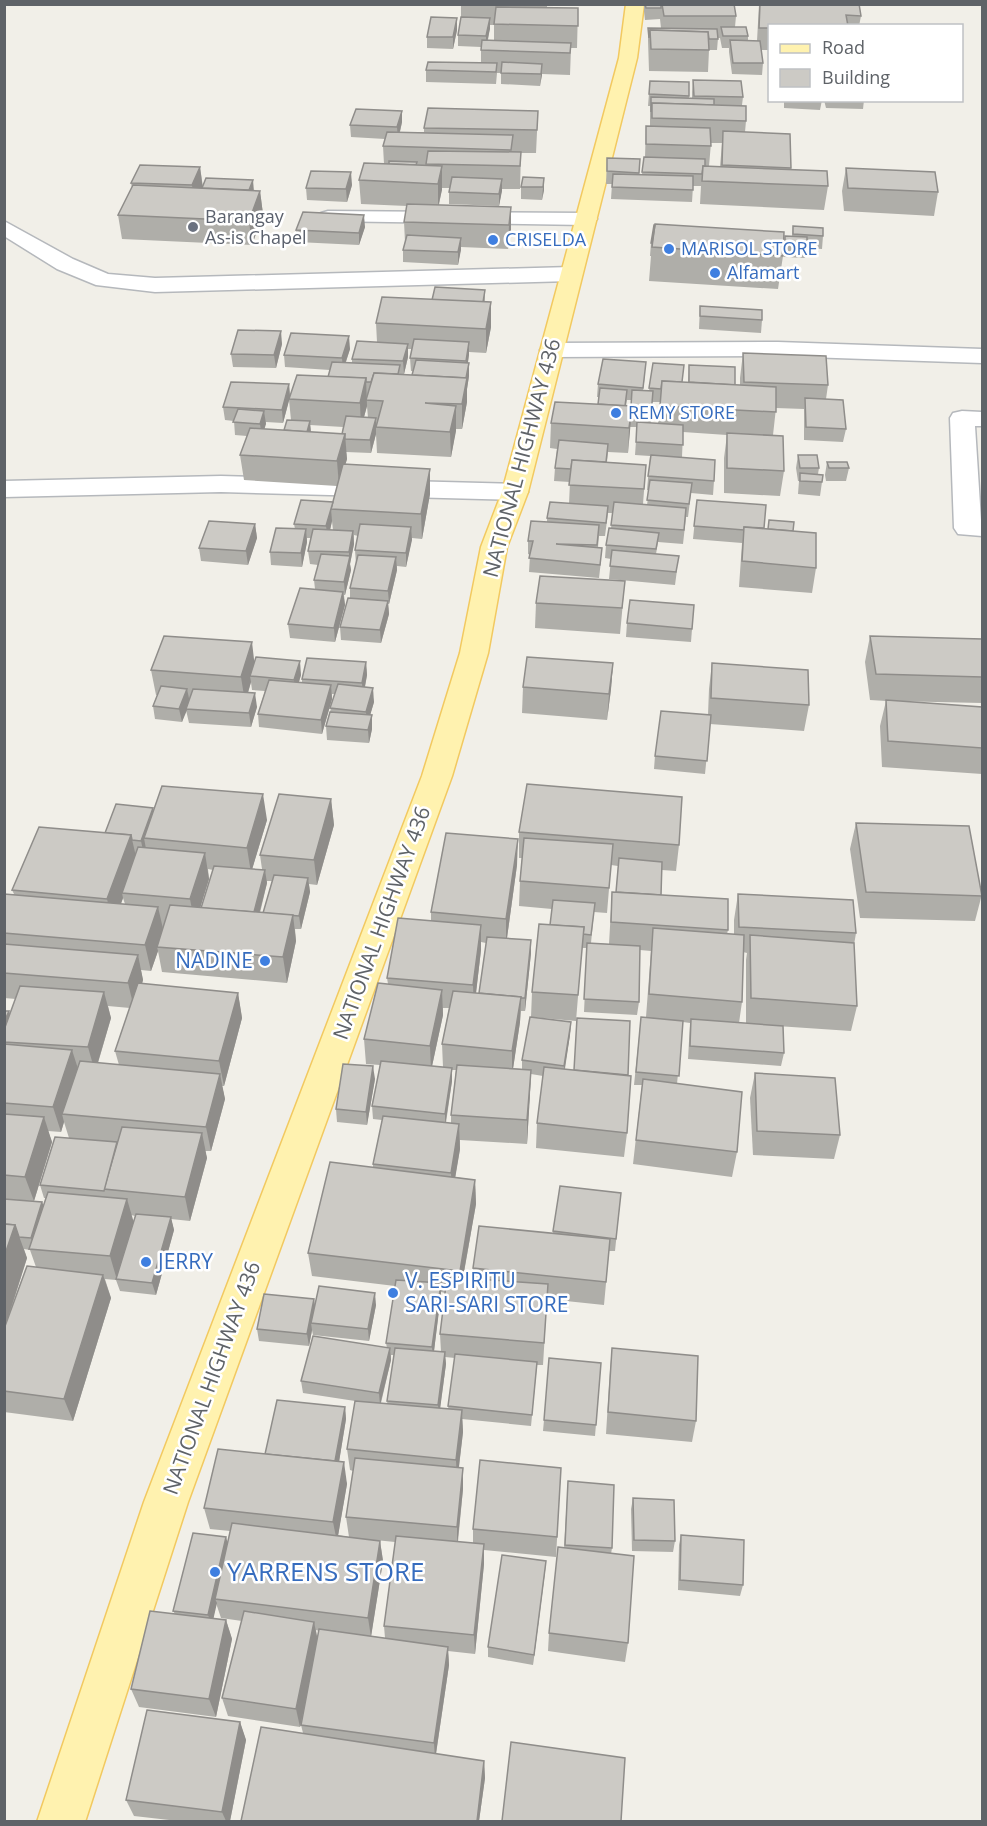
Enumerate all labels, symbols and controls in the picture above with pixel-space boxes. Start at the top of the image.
legend [768,24,963,102]
text: Road [822,35,865,59]
text: Building [822,65,890,89]
place label: Barangay As-is Chapel [205,204,307,249]
marker: Barangay As-is Chapel [186,220,200,234]
place label: CRISELDA [505,227,587,251]
marker: CRISELDA [486,233,500,247]
place label: MARISOL STORE [681,236,818,260]
marker: MARISOL STORE [662,242,676,256]
place label: Alfamart [727,260,799,284]
marker: Alfamart [708,266,722,280]
street label: NATIONAL HIGHWAY 436 [476,335,566,580]
place label: REMY STORE [628,400,735,424]
marker: REMY STORE [609,406,623,420]
street label: NATIONAL HIGHWAY 436 [326,802,436,1043]
place label: NADINE [175,946,253,974]
marker: NADINE [258,954,272,968]
place label: JERRY [156,1247,213,1275]
marker: JERRY [139,1255,153,1269]
street label: NATIONAL HIGHWAY 436 [156,1257,266,1498]
place label: V. ESPIRITU SARI-SARI STORE [405,1266,569,1318]
marker: V. ESPIRITU SARI-SARI STORE [386,1286,400,1300]
place label: YARRENS STORE [227,1553,424,1589]
marker: YARRENS STORE [208,1565,222,1579]

